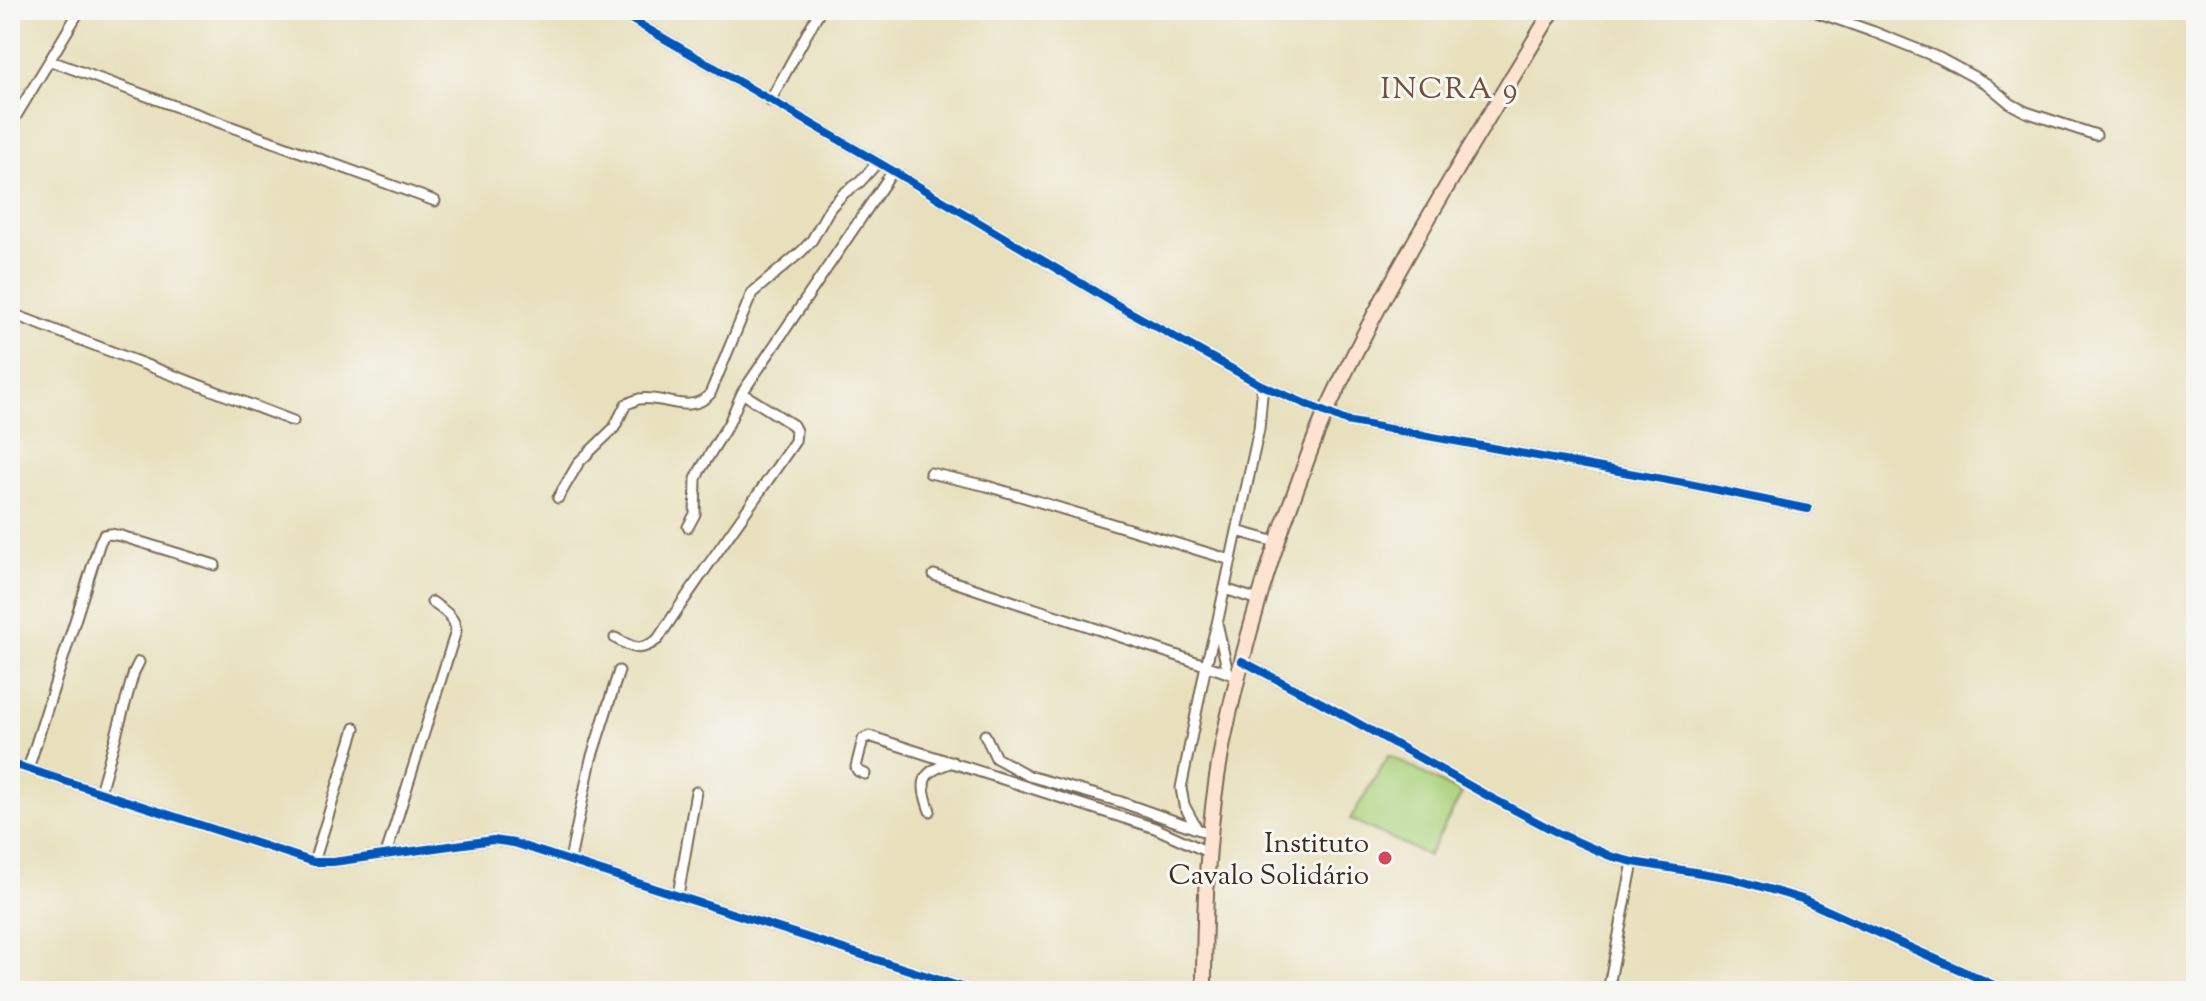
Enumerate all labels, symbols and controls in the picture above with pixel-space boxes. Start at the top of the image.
district label: INCRA 9 [1381,69,1519,112]
place label: Instituto Cavalo Solidário [1168,825,1369,897]
marker: Instituto Cavalo Solidário [1376,849,1394,867]

